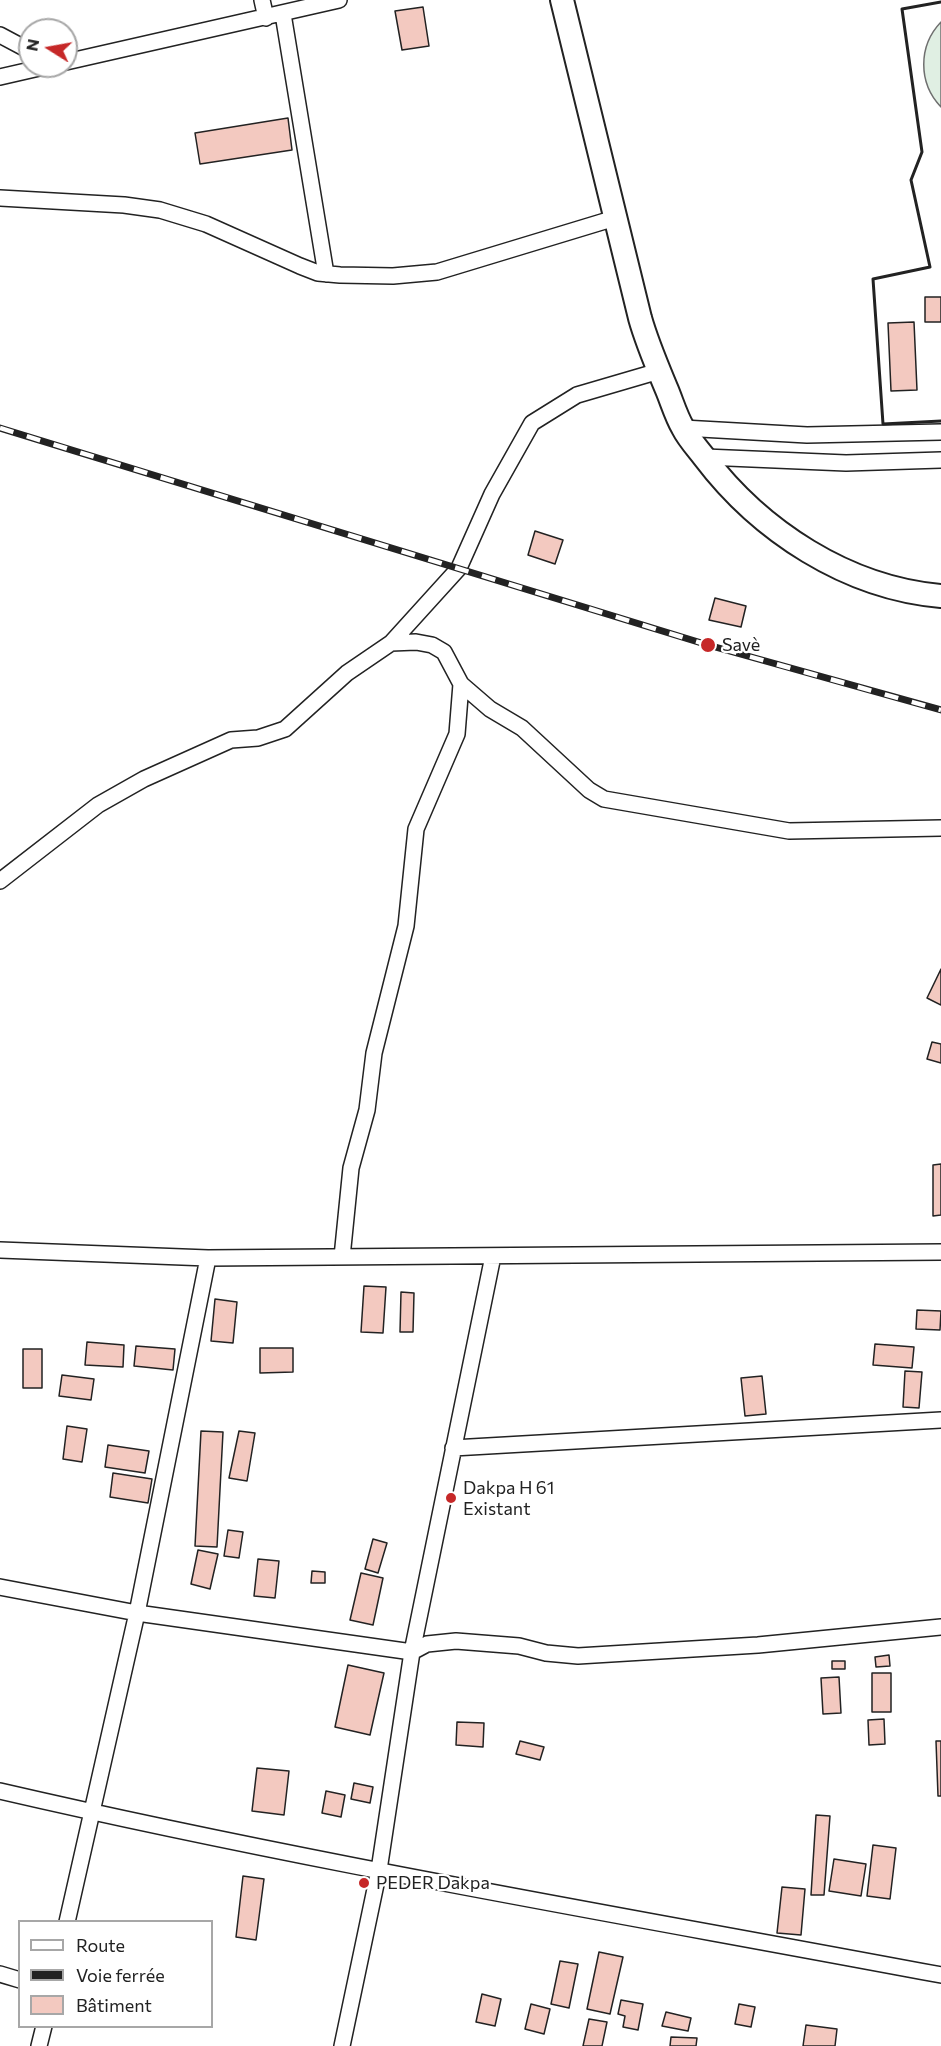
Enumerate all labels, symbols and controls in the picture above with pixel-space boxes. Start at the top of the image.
north arrow [18,18,78,78]
text: N [21,37,42,53]
place label: Savè [722,634,760,656]
marker: Savè [699,636,717,654]
place label: Dakpa H 61 Existant [463,1477,554,1520]
marker: Dakpa H 61 Existant [444,1491,458,1505]
place label: PEDER Dakpa [376,1872,490,1894]
marker: PEDER Dakpa [357,1876,371,1890]
legend [18,1920,213,2028]
text: Route [76,1934,125,1956]
text: Voie ferrée [76,1964,165,1986]
text: Bâtiment [76,1994,152,2016]

